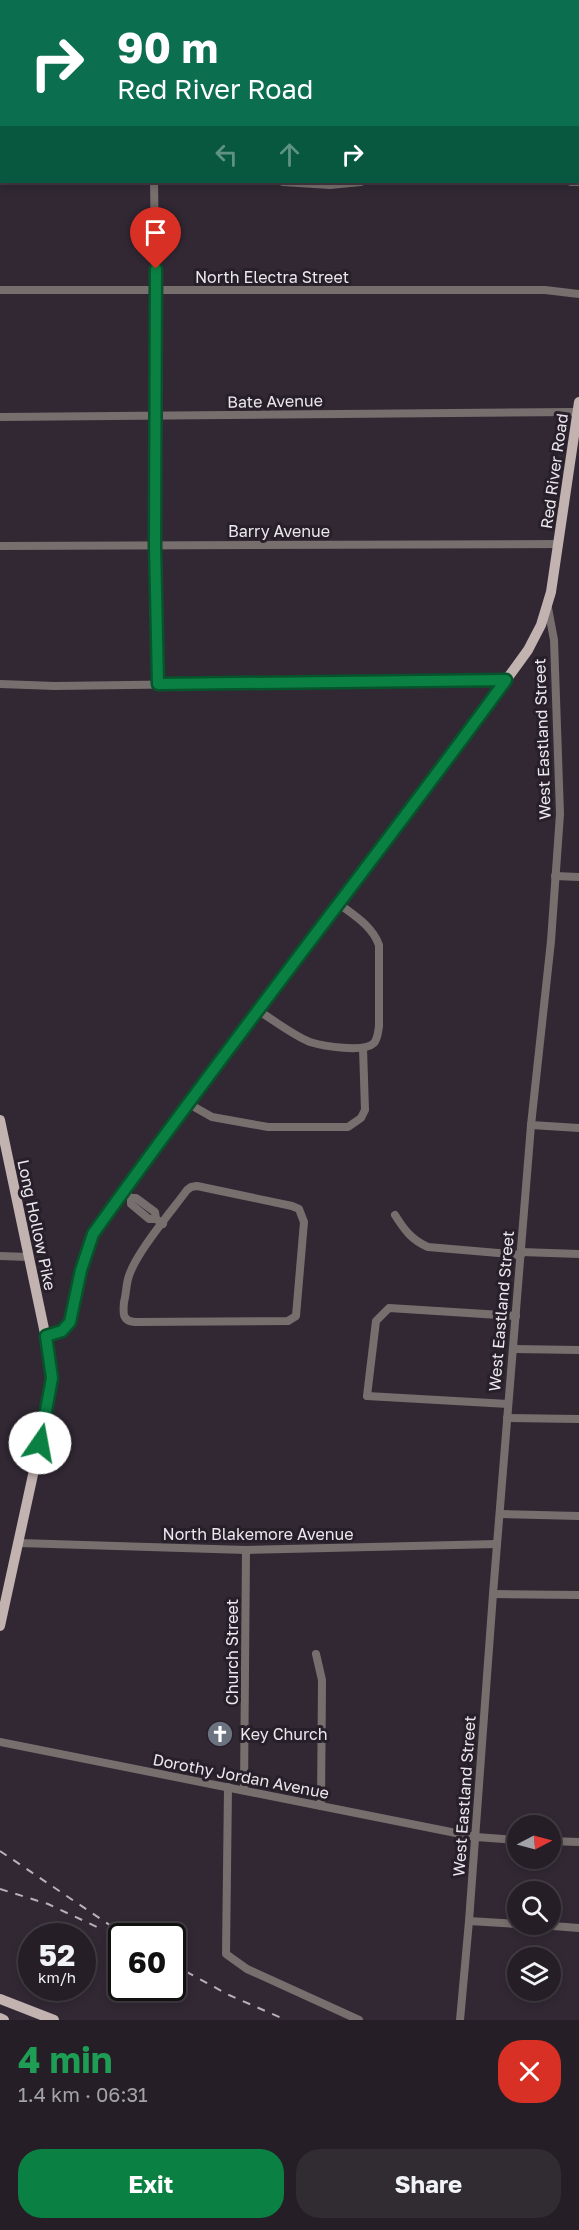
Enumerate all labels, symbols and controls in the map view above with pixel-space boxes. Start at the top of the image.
text: 90 m [117,22,218,72]
icon: right [18,24,96,102]
text: Red River Road [117,73,313,105]
icon: left [210,138,243,171]
icon: ahead [273,138,306,171]
icon: right [336,138,369,171]
pin [130,207,181,269]
icon: arrive [139,216,172,249]
street label: North Electra Street [195,267,349,287]
street label: Bate Avenue [227,390,323,412]
street label: Red River Road [536,412,572,530]
street label: Barry Avenue [228,521,330,541]
street label: West Eastland Street [529,658,555,820]
street label: Long Hollow Pike [13,1158,61,1292]
street label: West Eastland Street [484,1230,518,1392]
position arrow [8,1411,72,1475]
street label: North Blakemore Avenue [162,1524,354,1544]
street label: Church Street [222,1599,242,1705]
street label: West Eastland Street [448,1715,480,1877]
church icon: Key Church [205,1719,235,1749]
place label: Key Church [240,1724,328,1744]
street label: Dorothy Jordan Avenue [151,1749,331,1803]
north arrow [507,1815,561,1869]
map controls [507,1815,561,2001]
button: search [507,1881,561,1935]
speed limit sign: 60 [108,1923,186,2001]
text: 52 [39,1937,75,1973]
button: layers [507,1947,561,2001]
text: km/h [38,1968,76,1986]
text: 4 min [18,2038,113,2081]
button: close [498,2040,561,2103]
text: 1.4 km · 06:31 [18,2082,148,2106]
button: Exit [18,2149,284,2218]
button: Share [296,2149,561,2218]

